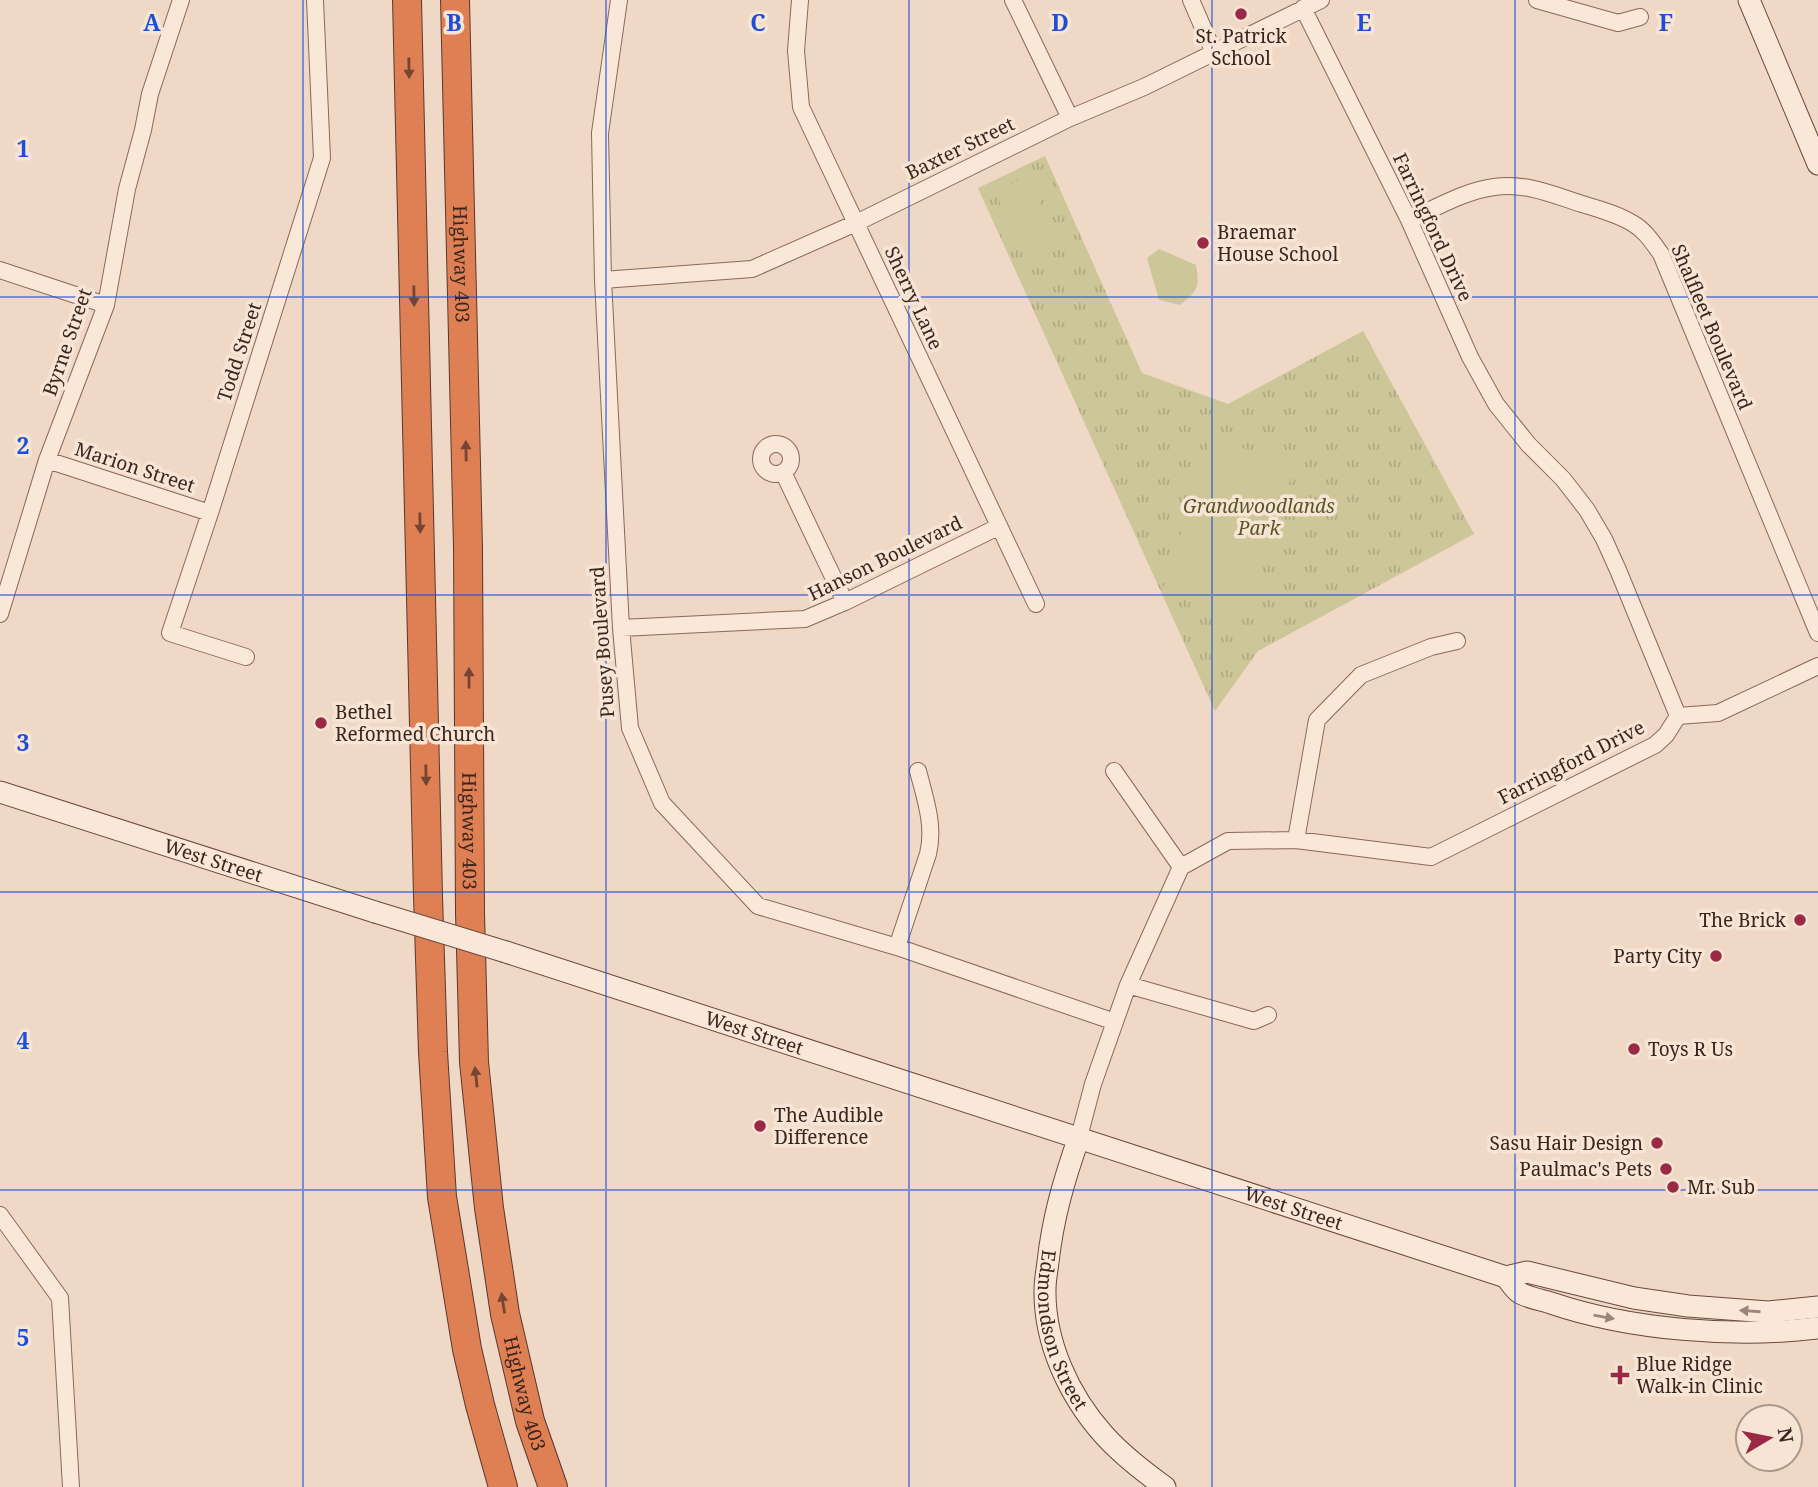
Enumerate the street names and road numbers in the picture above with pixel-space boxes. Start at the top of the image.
street label: Baxter Street [901,110,1019,186]
street label: Farringford Drive [1387,148,1479,306]
street label: Highway 403 [447,205,476,323]
street label: Shalfleet Boulevard [1665,240,1759,414]
street label: Sherry Lane [879,242,949,354]
street label: Byrne Street [36,284,98,399]
street label: Todd Street [211,299,267,405]
street label: Marion Street [72,435,199,499]
street label: Hanson Boulevard [804,509,967,607]
street label: Pusey Boulevard [584,565,620,719]
street label: Farringford Drive [1493,714,1649,810]
street label: Highway 403 [456,772,483,890]
street label: West Street [161,832,266,888]
street label: West Street [702,1005,807,1061]
street label: West Street [1241,1180,1346,1236]
street label: Edmondson Street [1032,1248,1094,1415]
street label: Highway 403 [498,1333,552,1454]

